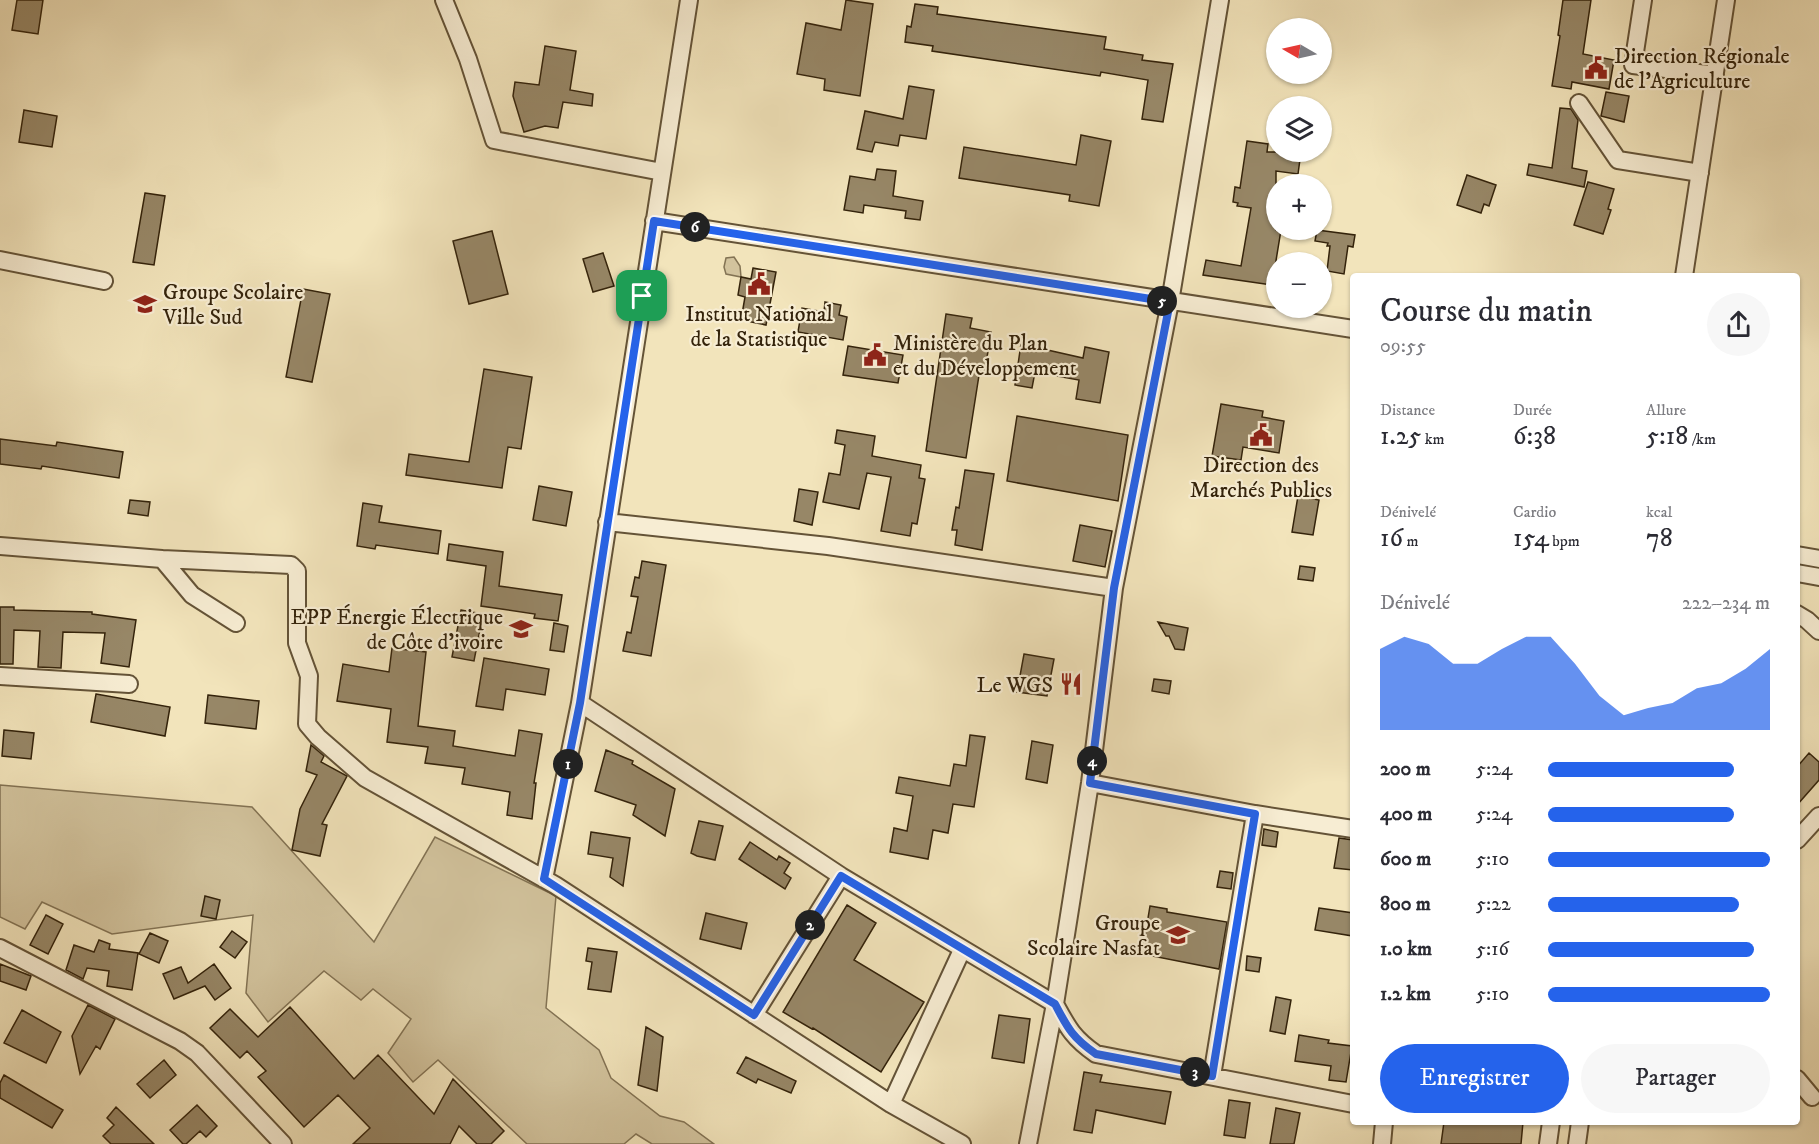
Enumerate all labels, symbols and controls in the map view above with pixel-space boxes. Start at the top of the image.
north arrow [1266,18,1332,84]
map controls [1266,18,1332,318]
place label: Direction Régionale de l'Agriculture [1614,43,1790,95]
public building icon: Direction Régionale de l'Agriculture [1583,55,1609,81]
button: layers [1266,96,1332,162]
button: + [1266,174,1332,240]
pin: 6 [680,212,710,242]
text: 6 [691,217,699,237]
button: − [1266,252,1332,318]
pin [616,270,667,321]
public building icon: Institut National de la Statistique [746,271,772,297]
place label: Groupe Scolaire Ville Sud [162,279,303,331]
icon: arrive [625,279,658,312]
pin: 5 [1147,286,1177,316]
school or university icon: Groupe Scolaire Ville Sud [132,291,158,317]
text: 5 [1158,291,1166,311]
text: Course du matin [1380,291,1593,332]
button: share [1707,293,1770,356]
place label: Institut National de la Statistique [685,301,833,353]
place label: Ministère du Plan et du Développement [893,330,1077,382]
text: 09:55 [1380,334,1426,359]
public building icon: Ministère du Plan et du Développement [862,342,888,368]
text: Distance [1380,400,1435,420]
text: Durée [1513,400,1552,420]
text: Allure [1646,400,1686,420]
text: 1.25 [1380,420,1421,453]
text: 6:38 [1513,420,1556,453]
text: 5:18 [1646,420,1688,453]
public building icon: Direction des Marchés Publics [1248,422,1274,448]
text: km [1421,429,1445,449]
text: /km [1688,429,1716,449]
place label: Direction des Marchés Publics [1190,452,1332,504]
text: Dénivelé [1380,502,1436,522]
text: Cardio [1513,502,1556,522]
text: kcal [1646,502,1672,522]
text: 16 [1380,522,1403,555]
text: 154 [1513,522,1549,555]
text: 78 [1646,522,1673,555]
text: m [1403,531,1418,551]
text: bpm [1549,531,1580,551]
text: Dénivelé [1380,591,1450,616]
text: 222–234 m [1682,591,1770,616]
place label: EPP Énergie Électrique de Côte d'ivoire [290,604,503,656]
school or university icon: EPP Énergie Électrique de Côte d'ivoire [508,616,534,642]
restaurant icon: Le WGS [1058,671,1084,697]
place label: Le WGS [977,672,1053,699]
pin: 4 [1077,746,1107,776]
pin: 1 [553,749,583,779]
text: 4 [1087,751,1097,771]
text: 1 [565,754,571,774]
text: 200 m [1380,757,1431,782]
text: 5:24 [1476,757,1513,782]
text: 400 m [1380,802,1432,827]
text: 5:24 [1476,802,1513,827]
text: 600 m [1380,847,1431,872]
text: 5:10 [1476,847,1509,872]
text: 800 m [1380,892,1431,917]
text: 5:22 [1476,892,1511,917]
pin: 2 [795,910,825,940]
place label: Groupe Scolaire Nasfat [1027,910,1160,962]
text: 2 [806,915,814,935]
school or university icon: Groupe Scolaire Nasfat [1165,922,1191,948]
text: 1.0 km [1380,937,1432,962]
text: 5:16 [1476,937,1509,962]
text: 1.2 km [1380,982,1431,1007]
text: 5:10 [1476,982,1509,1007]
button: Enregistrer [1380,1044,1569,1113]
button: Partager [1581,1044,1770,1113]
pin: 3 [1180,1057,1210,1087]
text: 3 [1192,1062,1198,1082]

